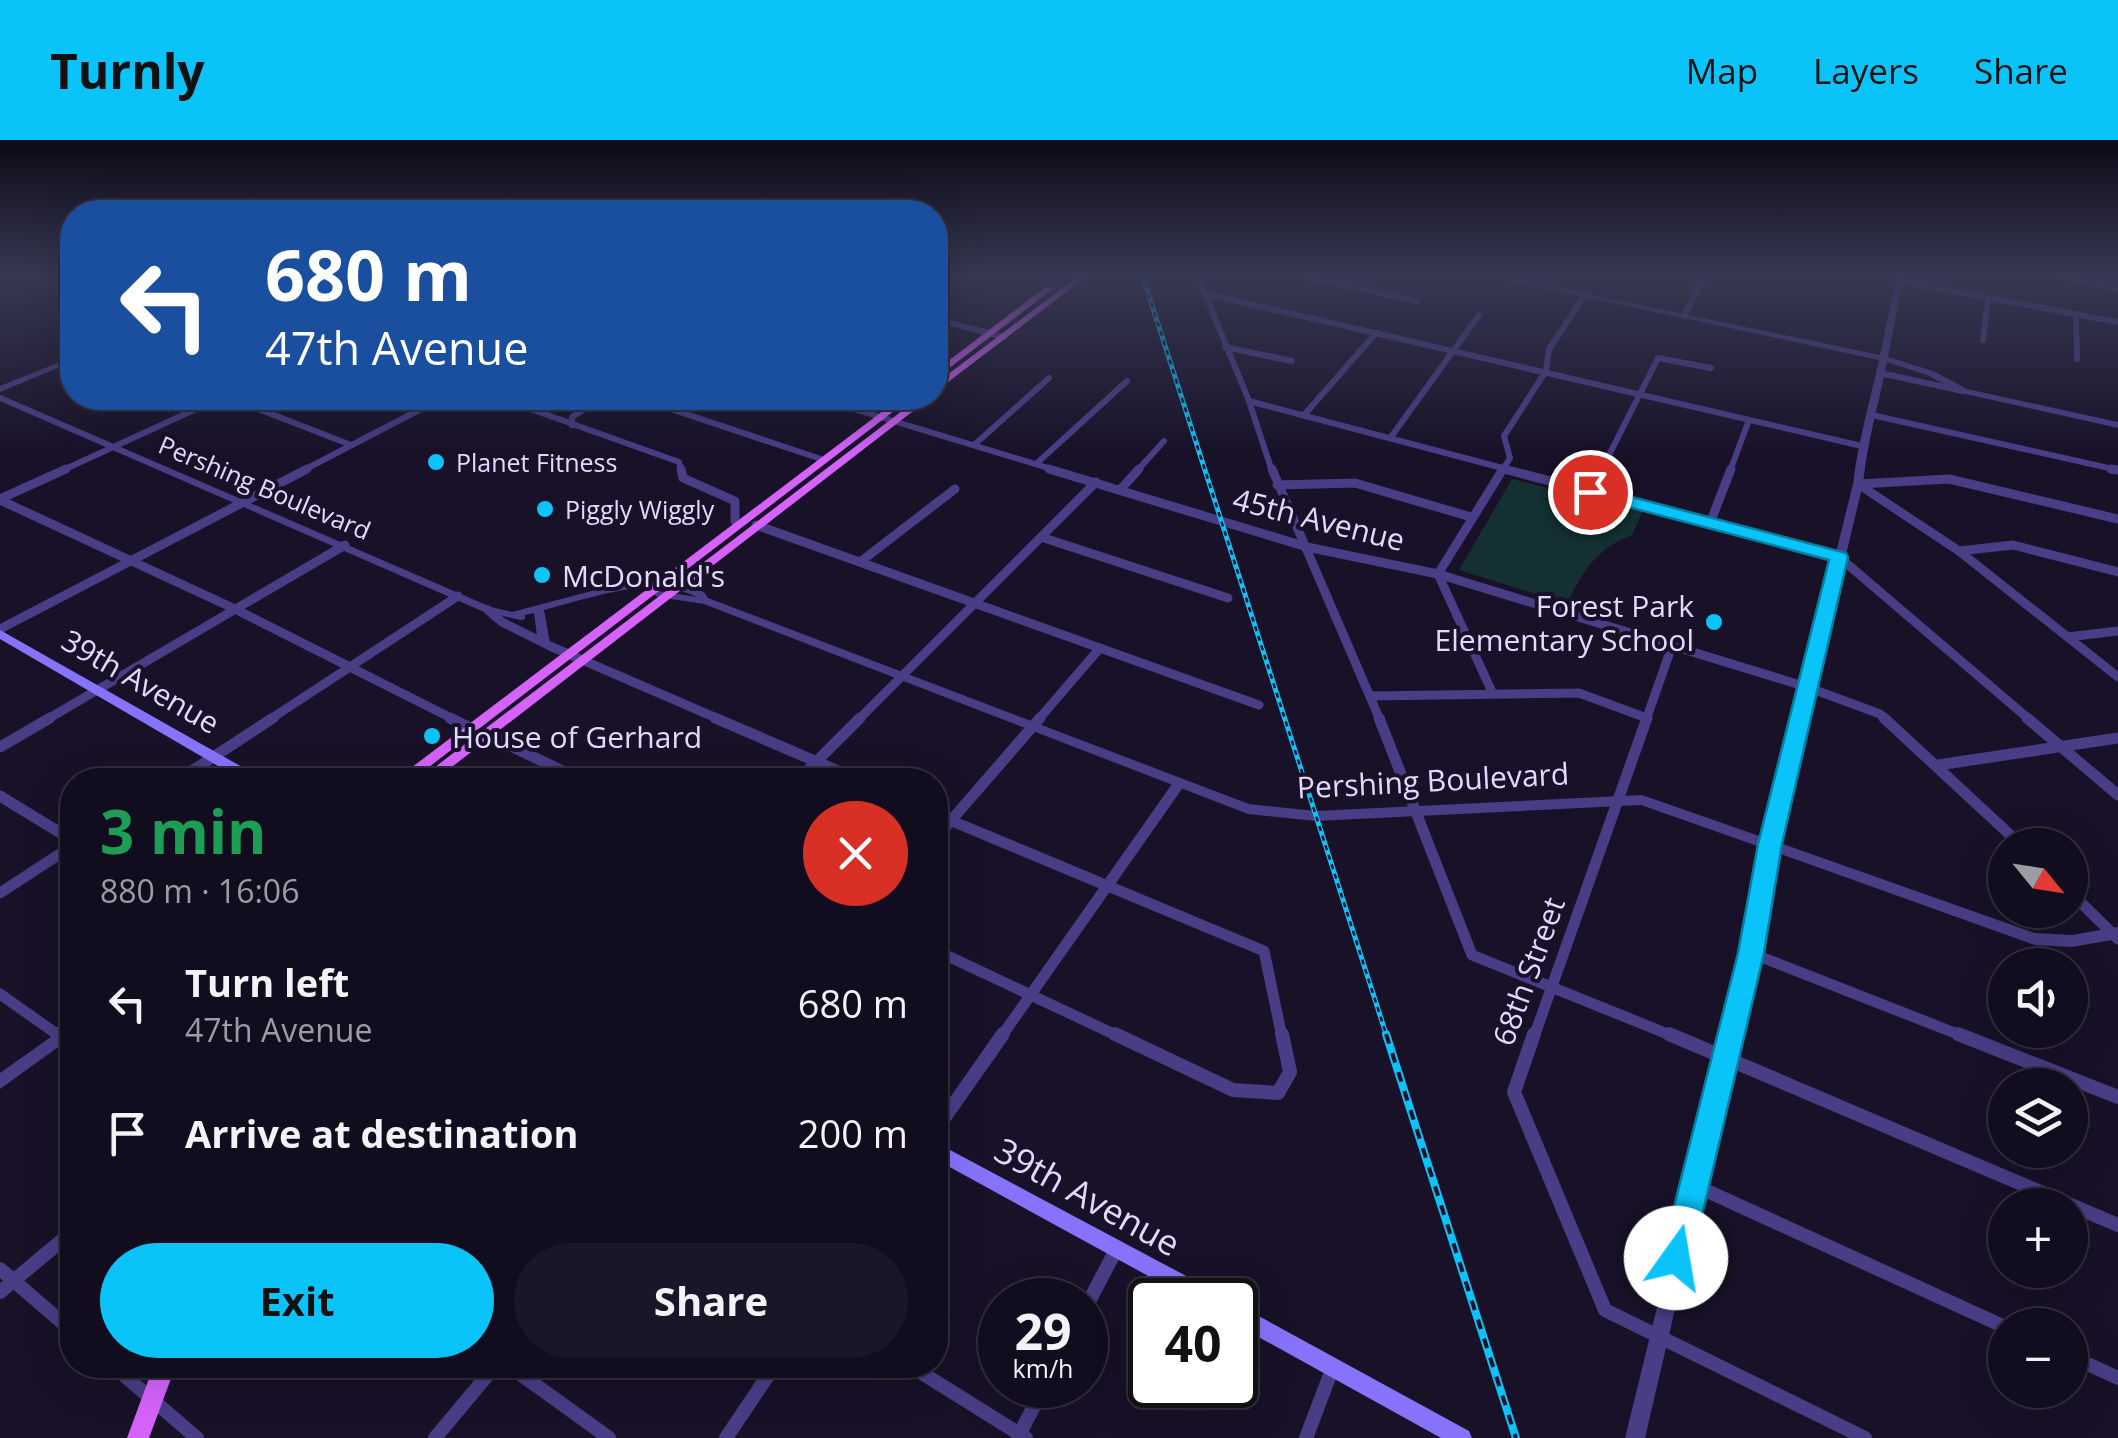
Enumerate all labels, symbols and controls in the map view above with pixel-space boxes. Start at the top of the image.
text: Turnly [50,38,205,103]
text: Map [1686,47,1758,94]
text: Layers [1813,47,1919,94]
text: Share [1974,47,2068,94]
text: 680 m [265,226,472,322]
icon: left [100,240,230,370]
text: 47th Avenue [265,317,528,378]
street label: Pershing Boulevard [154,427,376,547]
place label: Planet Fitness [456,445,617,479]
pin [1548,450,1633,535]
marker: Planet Fitness [425,451,447,473]
icon: arrive [1563,465,1618,520]
street label: 45th Avenue [1229,478,1409,560]
place label: Piggly Wiggly [565,492,715,526]
marker: Piggly Wiggly [534,498,556,520]
place label: McDonald's [562,555,725,596]
marker: McDonald's [531,564,553,586]
place label: Forest Park Elementary School [1435,585,1694,660]
marker: Forest Park Elementary School [1703,611,1725,633]
street label: 39th Avenue [55,619,227,743]
place label: House of Gerhard [452,716,702,757]
marker: House of Gerhard [421,725,443,747]
street label: Pershing Boulevard [1296,752,1570,808]
text: 3 min [100,790,267,872]
button: close [803,801,908,906]
north arrow [1988,828,2088,928]
map controls [1988,828,2088,1408]
text: 880 m · 16:06 [100,869,299,912]
street label: 68th Street [1482,891,1574,1051]
button: sound [1988,948,2088,1048]
text: Turn left [185,956,349,1008]
icon: left [100,976,155,1031]
text: 680 m [798,977,908,1029]
text: 47th Avenue [185,1008,372,1051]
button: layers [1988,1068,2088,1168]
icon: arrive [100,1106,155,1161]
text: Arrive at destination [185,1107,579,1159]
text: 200 m [798,1107,908,1159]
street label: 39th Avenue [987,1126,1189,1266]
button: + [1988,1188,2088,1288]
position arrow [1624,1206,1728,1310]
button: Exit [100,1243,494,1358]
button: Share [514,1243,908,1358]
speed limit sign: 40 [1128,1278,1258,1408]
text: 29 [1014,1297,1072,1365]
button: − [1988,1308,2088,1408]
text: km/h [1013,1351,1073,1385]

